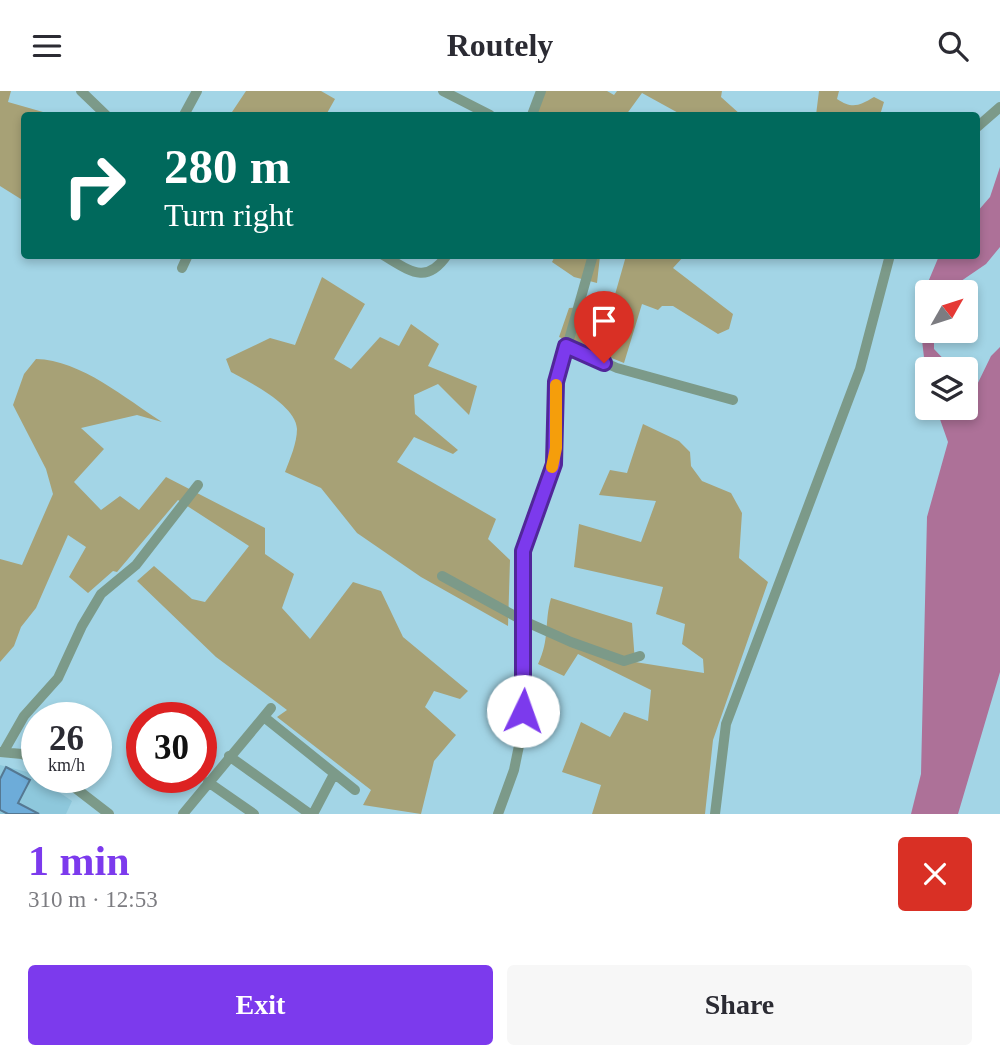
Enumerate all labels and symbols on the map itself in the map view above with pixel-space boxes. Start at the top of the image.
north arrow [915,280,978,343]
pin [574,291,634,363]
position arrow [486,674,560,748]
speed limit sign: 30 [126,702,217,793]

